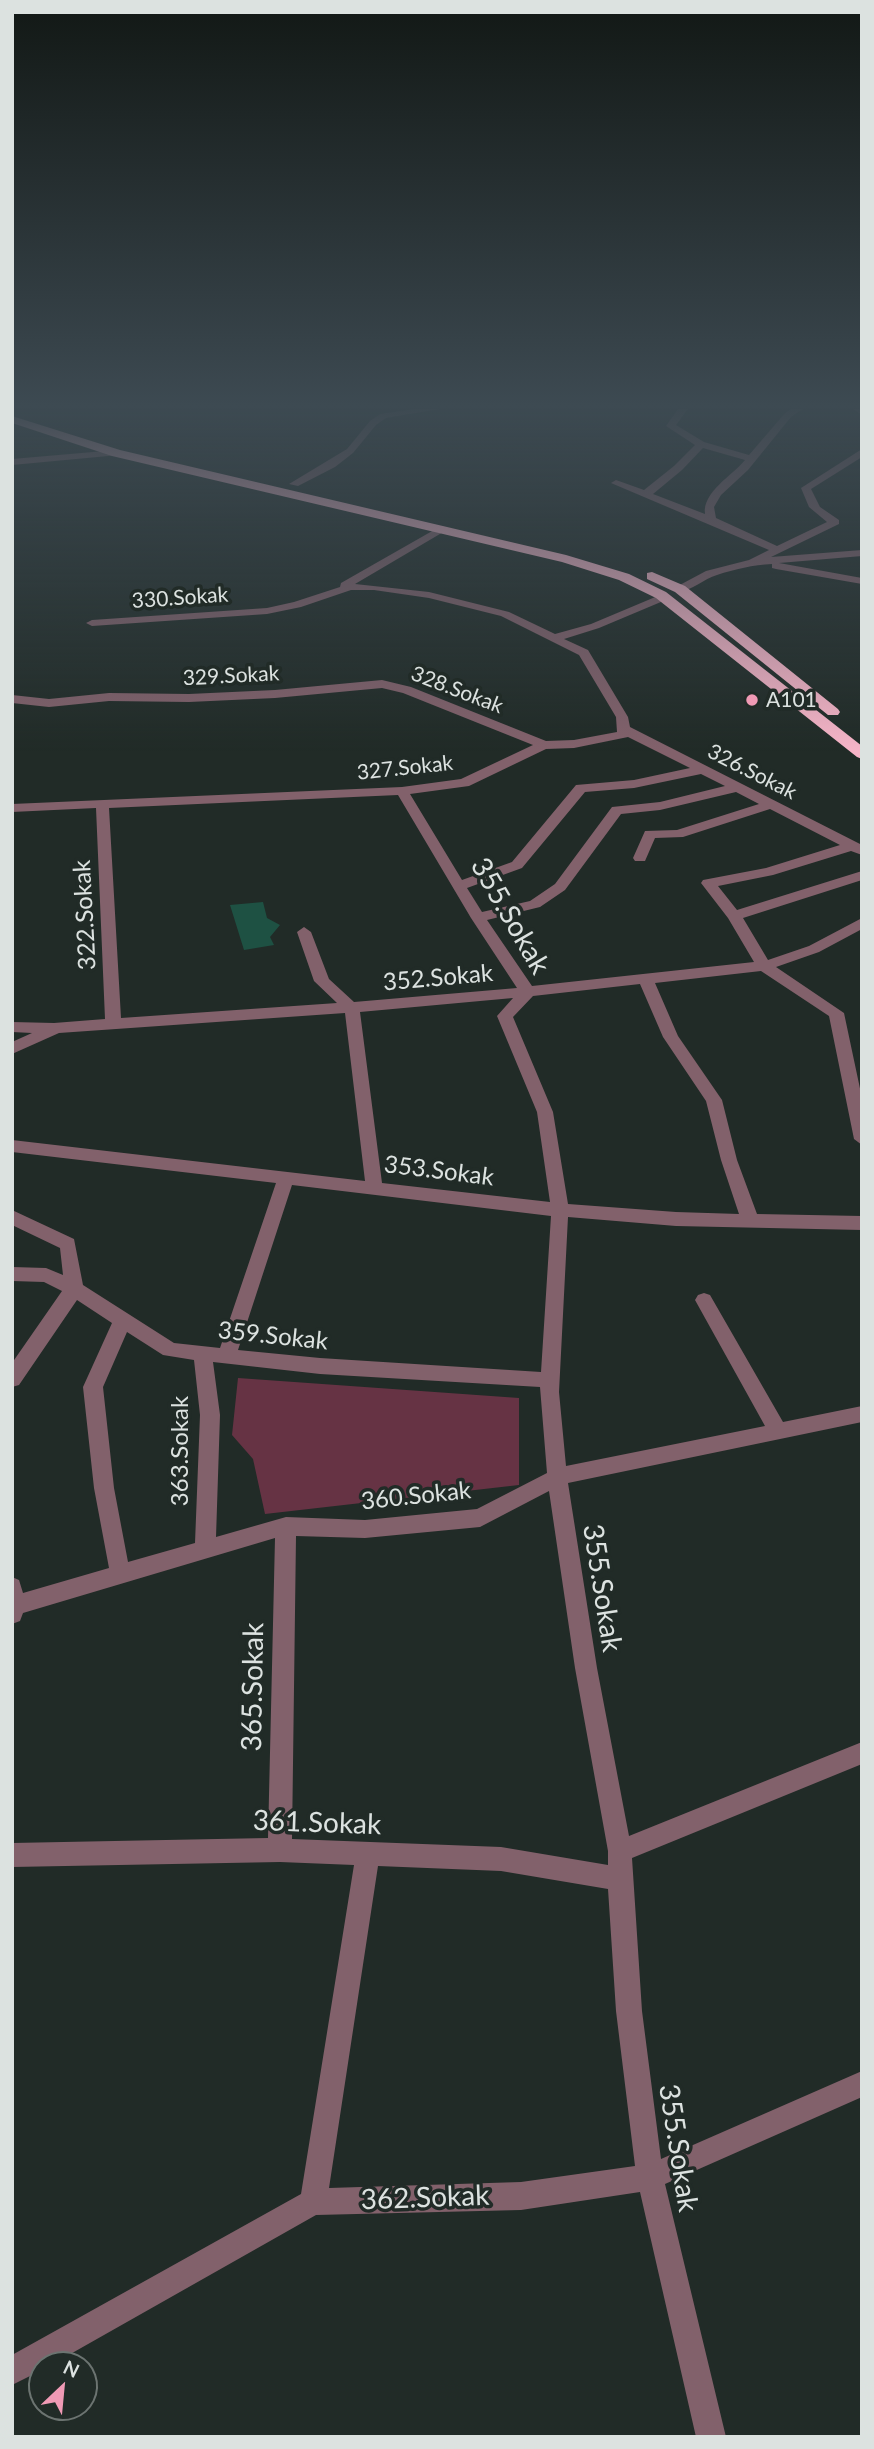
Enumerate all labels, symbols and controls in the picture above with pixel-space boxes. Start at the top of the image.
street label: 330.Sokak [131,582,229,614]
street label: 329.Sokak [182,661,280,691]
street label: 328.Sokak [407,661,507,719]
place label: A101 [766,687,817,713]
marker: A101 [744,692,760,708]
street label: 326.Sokak [703,739,801,805]
street label: 327.Sokak [356,750,454,786]
street label: 355.Sokak [463,852,557,980]
street label: 322.Sokak [68,859,102,971]
street label: 352.Sokak [382,959,494,997]
street label: 353.Sokak [383,1150,495,1192]
street label: 359.Sokak [217,1316,329,1356]
street label: 363.Sokak [166,1396,194,1506]
street label: 360.Sokak [360,1476,472,1516]
street label: 355.Sokak [575,1522,629,1654]
street label: 365.Sokak [235,1622,271,1752]
street label: 361.Sokak [252,1804,382,1842]
street label: 355.Sokak [651,2082,705,2214]
street label: 362.Sokak [360,2179,490,2217]
north arrow [28,2351,98,2421]
text: N [60,2355,83,2382]

